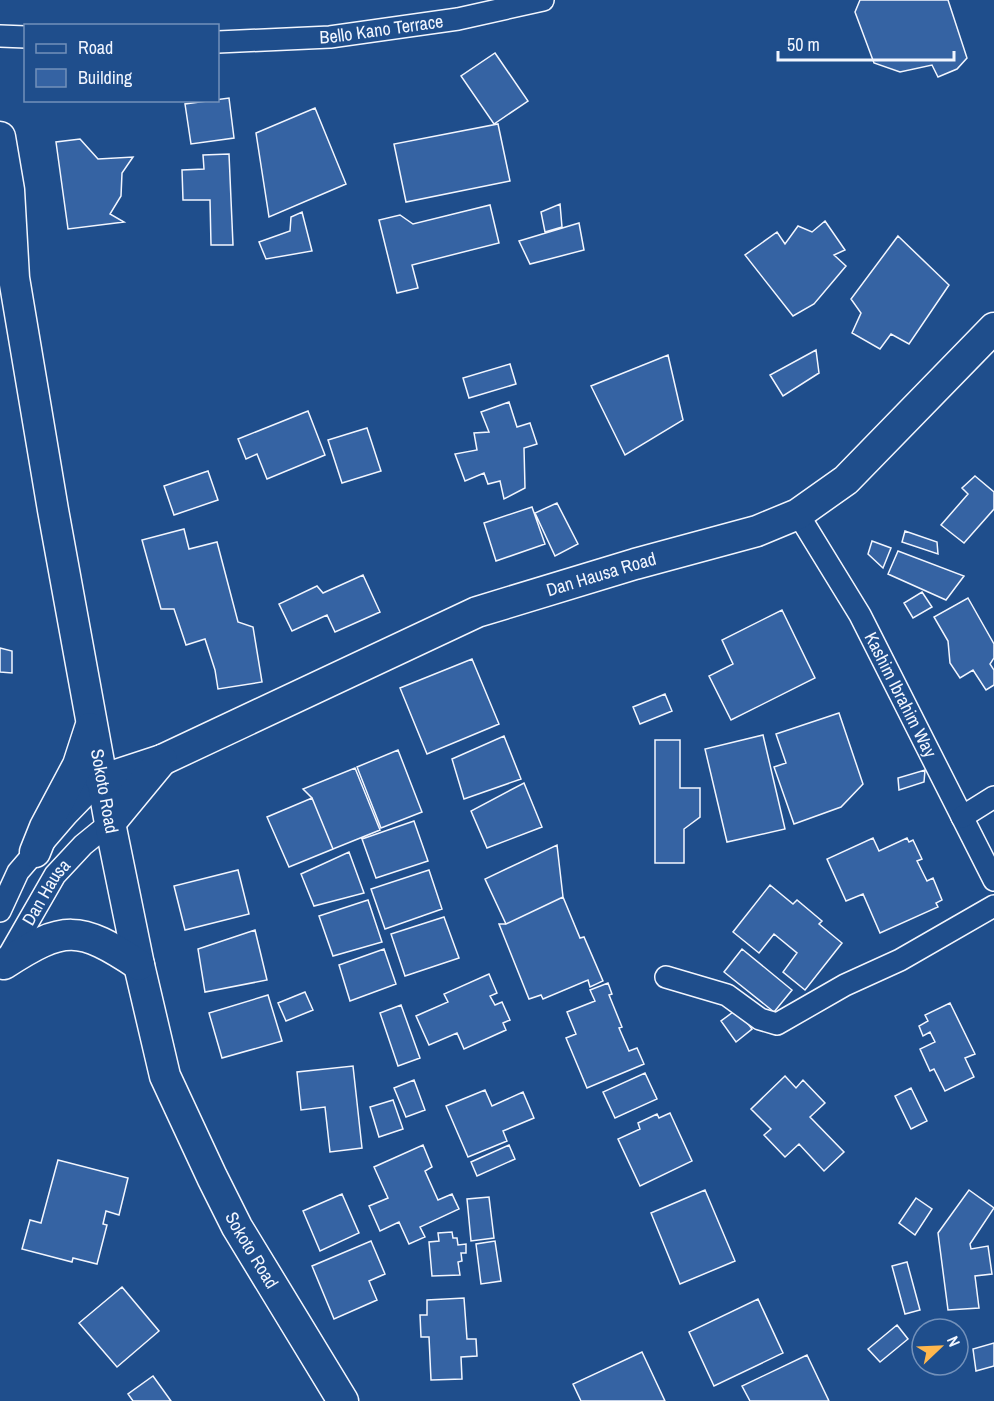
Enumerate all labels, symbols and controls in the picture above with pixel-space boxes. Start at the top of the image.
street label: Bello Kano Terrace [319,8,445,49]
legend [24,24,219,102]
scale bar [778,24,954,62]
text: 50 m [787,32,820,57]
text: Road [78,35,113,60]
text: Building [78,65,133,90]
street label: Dan Hausa Road [543,546,659,602]
street label: Kashim Ibrahim Way [859,628,943,762]
street label: Sokoto Road [85,747,125,836]
street label: Dan Hausa [16,853,76,930]
street label: Sokoto Road [219,1208,285,1293]
north arrow [910,1317,970,1377]
text: N [942,1332,966,1350]

